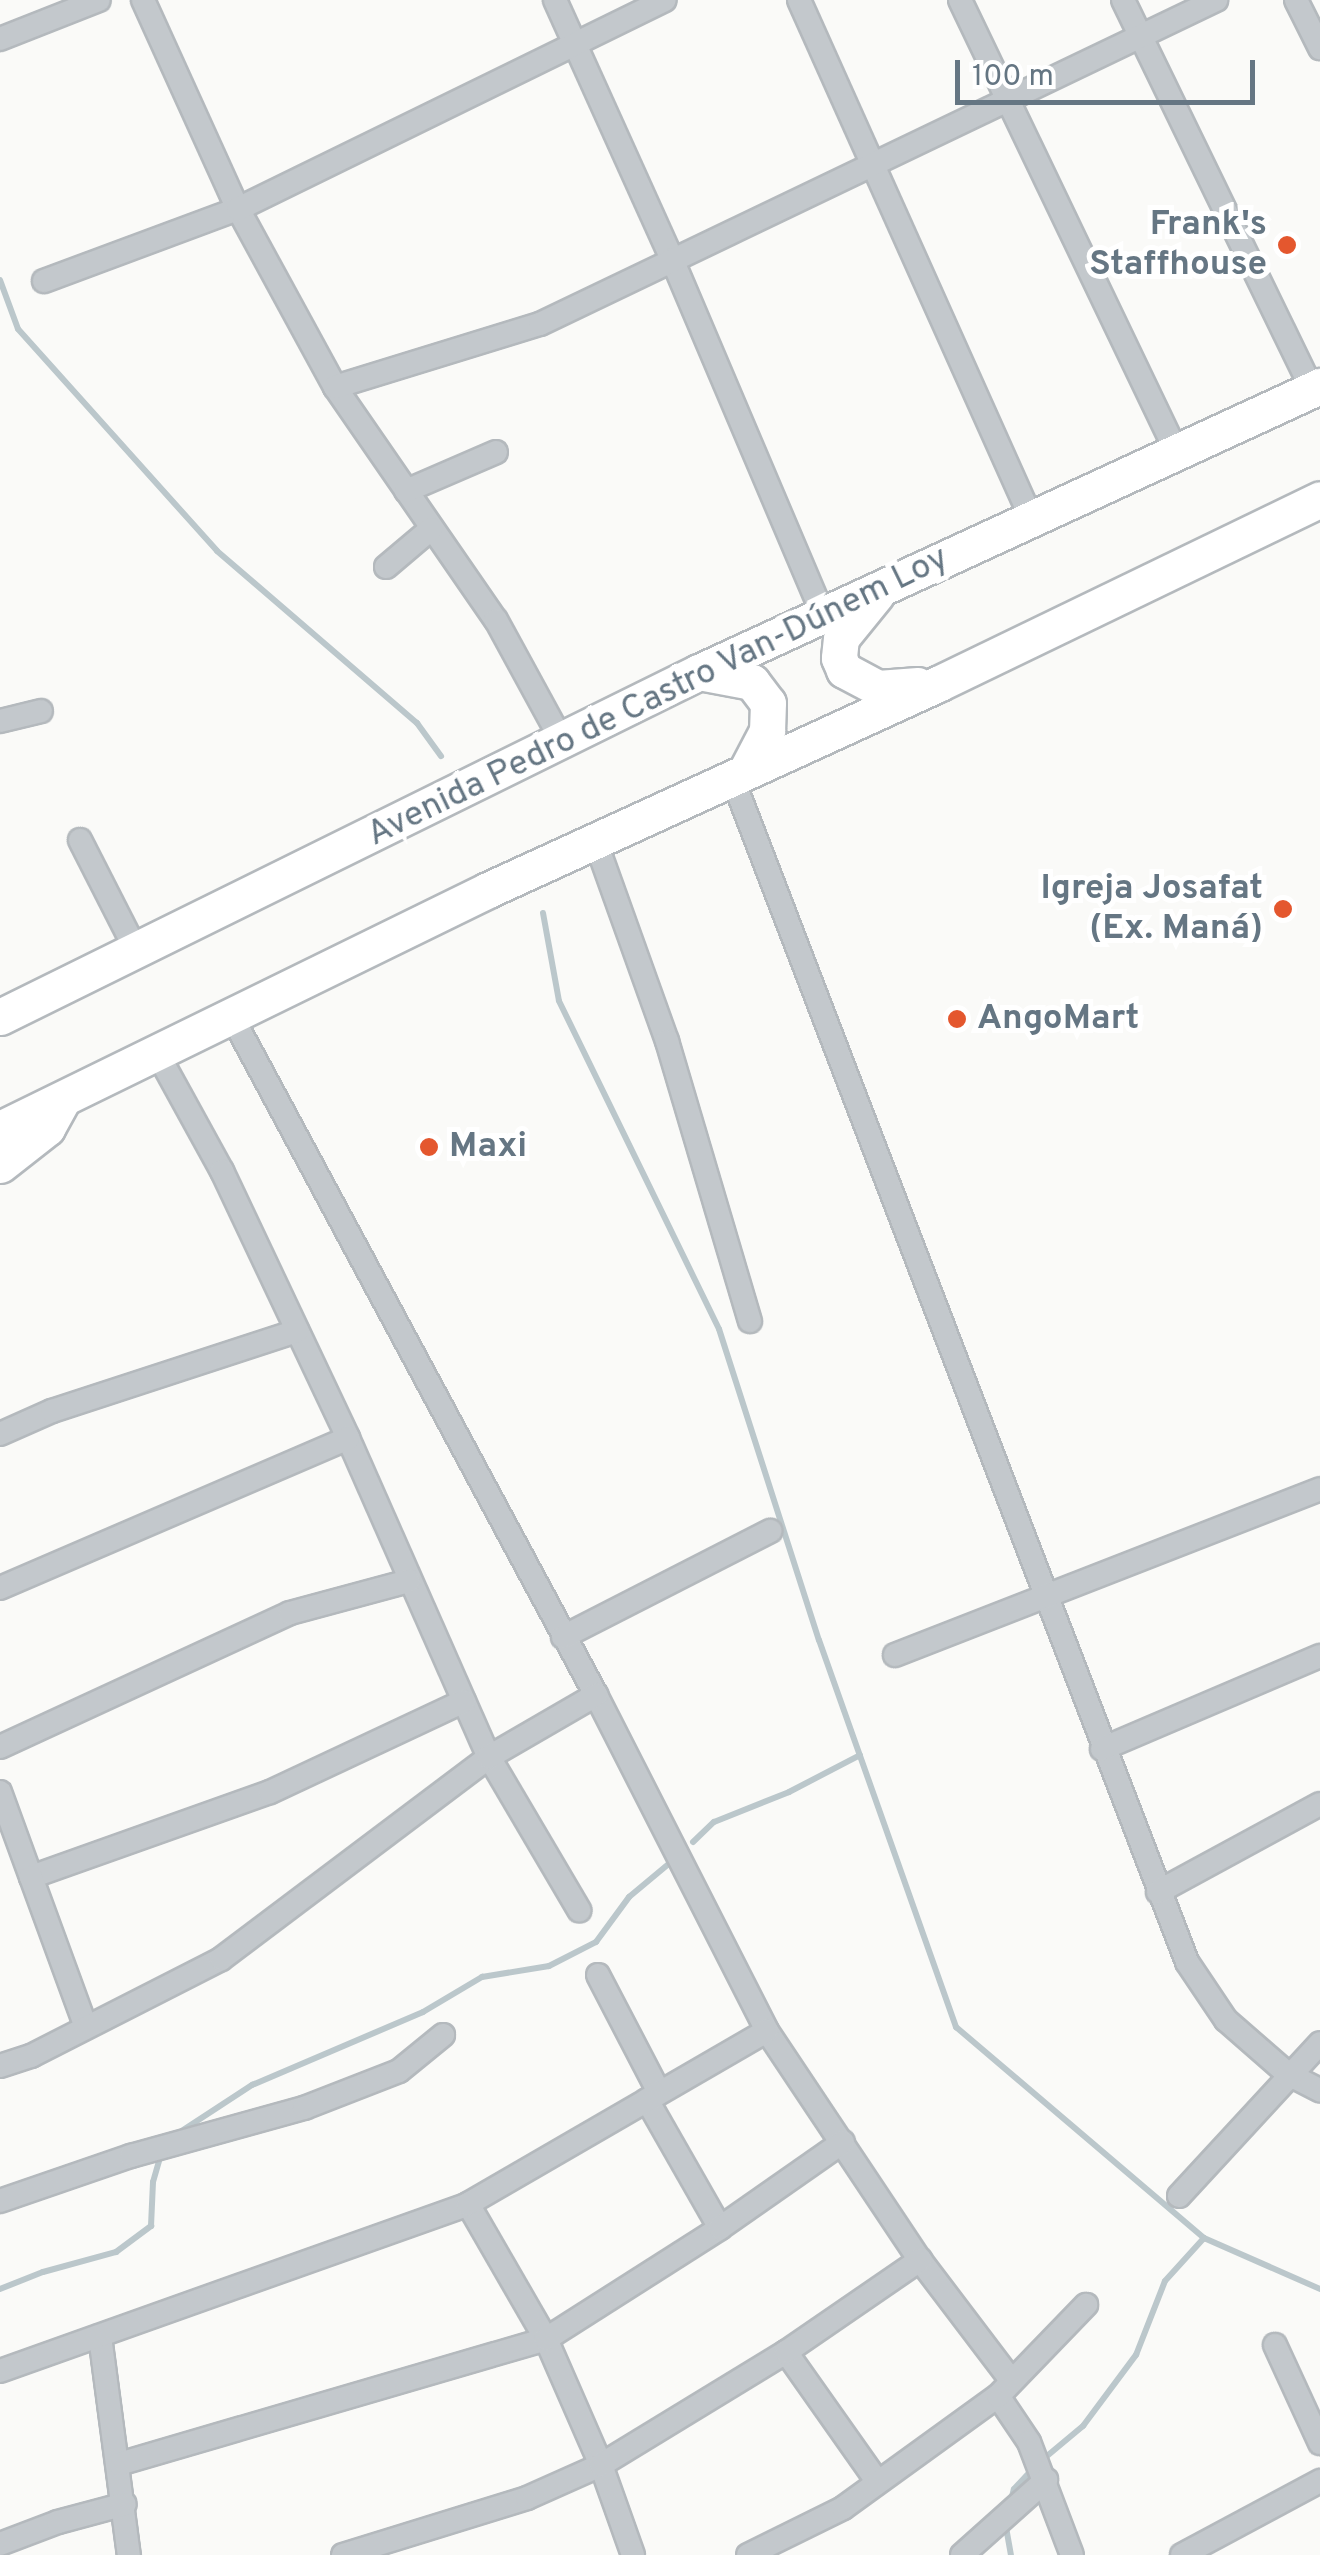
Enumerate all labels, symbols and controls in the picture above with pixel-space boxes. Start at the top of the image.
scale bar [960,40,1260,102]
text: 100 m [972,59,1054,96]
place label: Frank's Staffhouse [1089,204,1267,286]
marker: Frank's Staffhouse [1276,234,1298,256]
street label: Avenida Pedro de Castro Van-Dúnem Loy [360,537,956,857]
place label: Igreja Josafat (Ex. Maná) [1040,868,1263,950]
marker: Igreja Josafat (Ex. Maná) [1272,898,1294,920]
place label: AngoMart [977,998,1139,1040]
marker: AngoMart [946,1008,968,1030]
place label: Maxi [449,1126,527,1168]
marker: Maxi [418,1136,440,1158]

